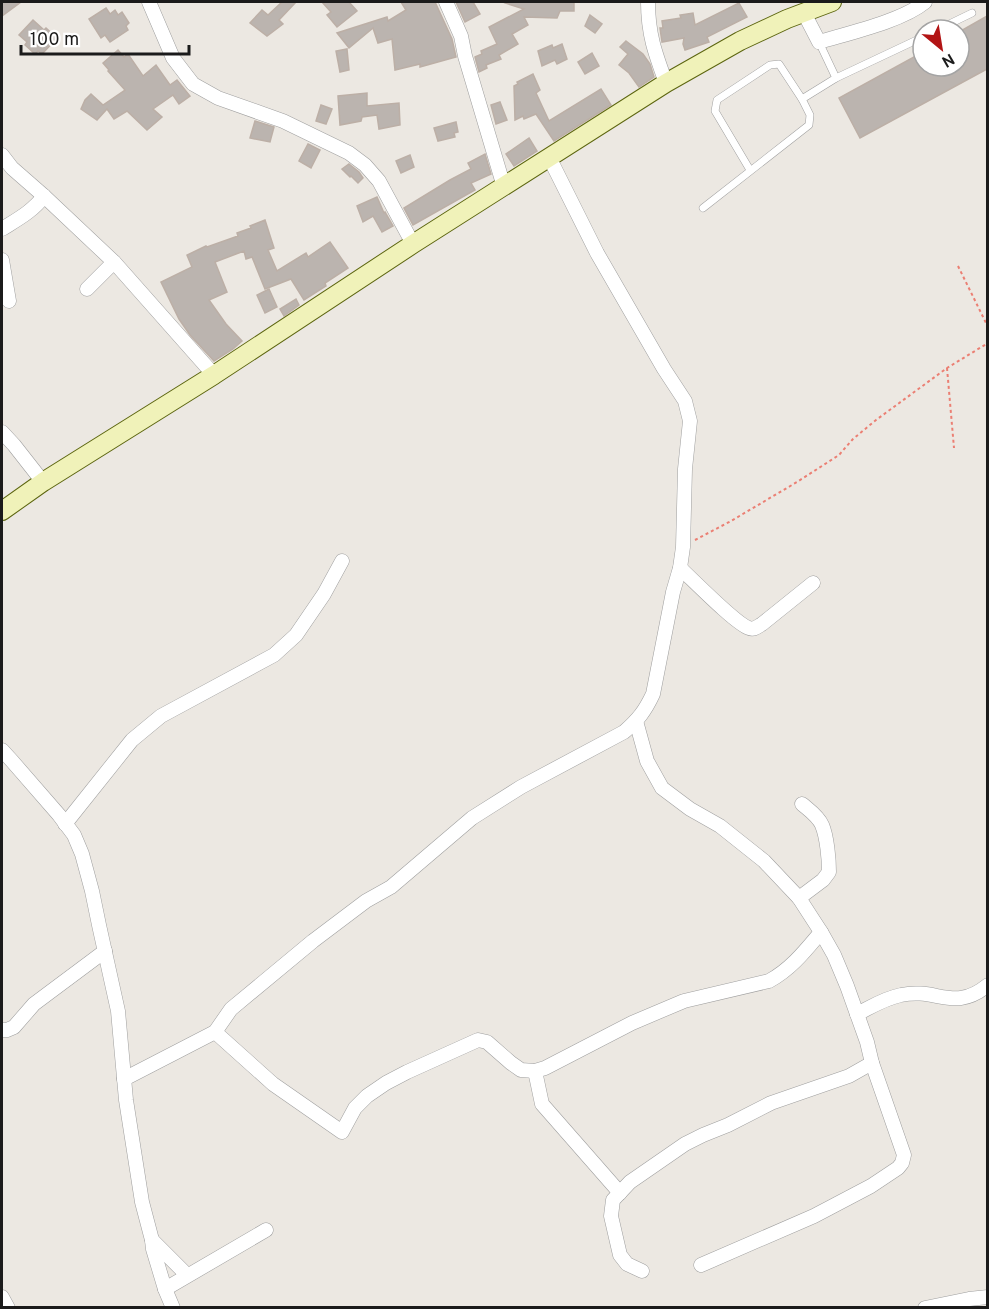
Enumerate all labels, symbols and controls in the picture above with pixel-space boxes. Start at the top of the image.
scale bar [21,18,189,56]
north arrow [911,18,971,78]
text: 100 m [30,29,79,52]
text: N [938,48,957,71]

